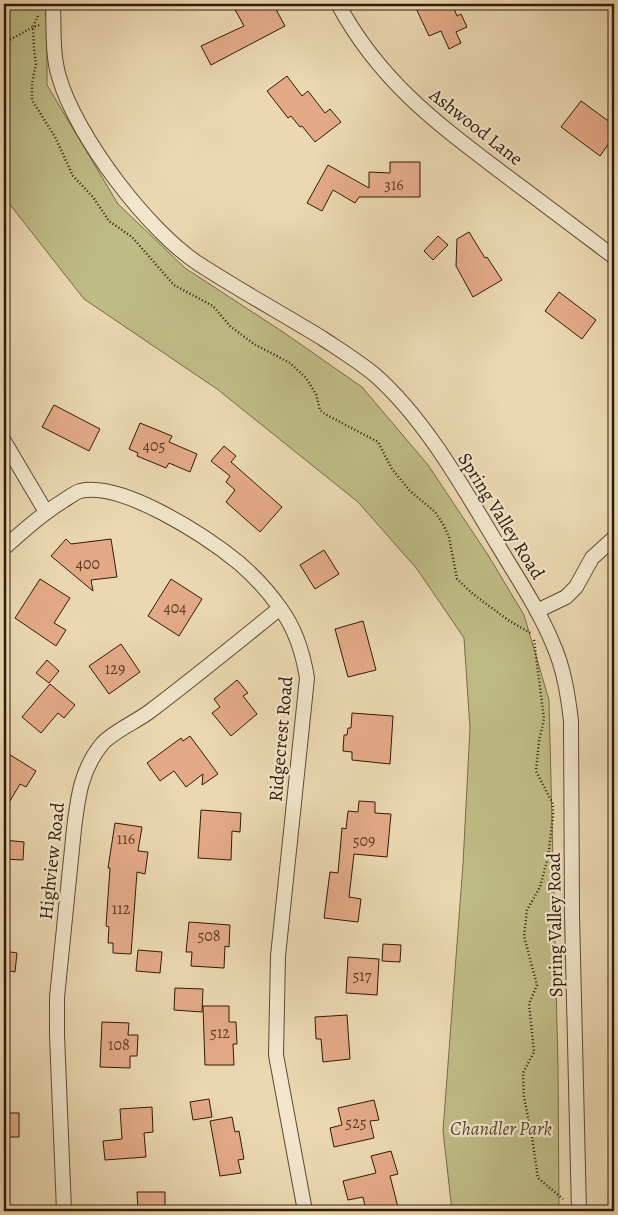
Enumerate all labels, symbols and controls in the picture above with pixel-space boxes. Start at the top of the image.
street label: Ashwood Lane [423,82,528,172]
house number: 316 [384,174,404,196]
house number: 405 [143,435,165,457]
street label: Spring Valley Road [452,448,551,585]
house number: 400 [76,553,100,575]
house number: 404 [163,597,187,619]
house number: 129 [105,658,125,680]
street label: Ridgecrest Road [263,674,300,803]
street label: Highview Road [33,800,71,921]
house number: 116 [117,828,135,850]
house number: 509 [353,830,375,852]
street label: Spring Valley Road [541,852,569,998]
house number: 112 [112,898,131,920]
house number: 508 [197,925,221,947]
house number: 517 [352,965,372,987]
house number: 512 [210,1022,230,1044]
house number: 108 [108,1034,130,1056]
house number: 525 [345,1112,367,1134]
park label: Chandler Park [450,1116,552,1142]

